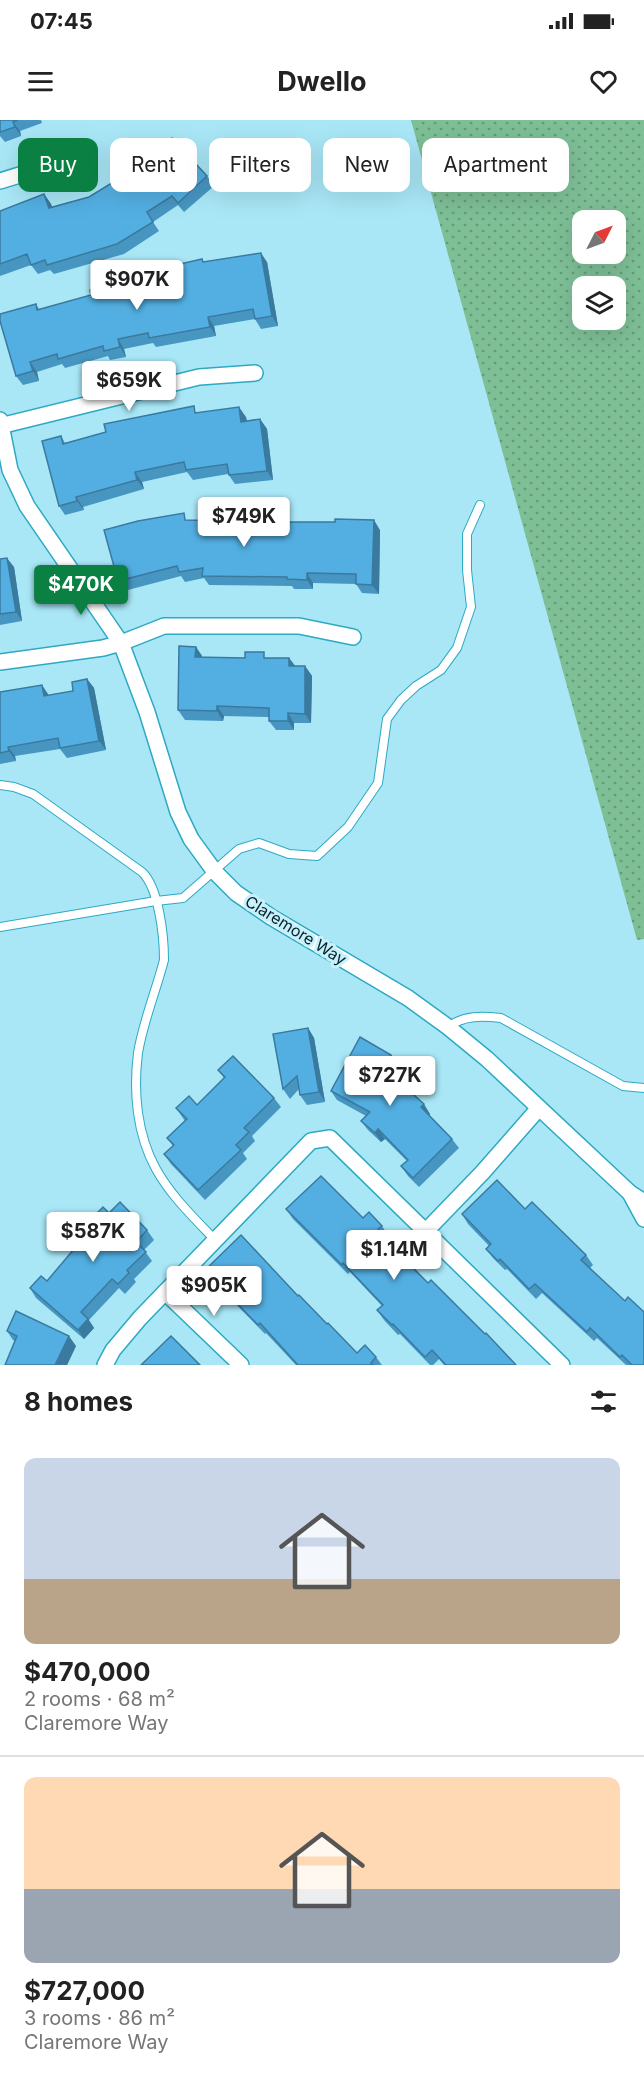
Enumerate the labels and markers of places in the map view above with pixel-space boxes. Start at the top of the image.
pin: $907K [95,260,179,311]
pin: $659K [87,361,171,412]
pin: $749K [202,497,286,548]
pin: $470K [39,565,123,616]
pin: $727K [348,1056,432,1107]
pin: $587K [51,1212,135,1263]
pin: $1.14M [345,1230,443,1281]
pin: $905K [172,1266,256,1317]

